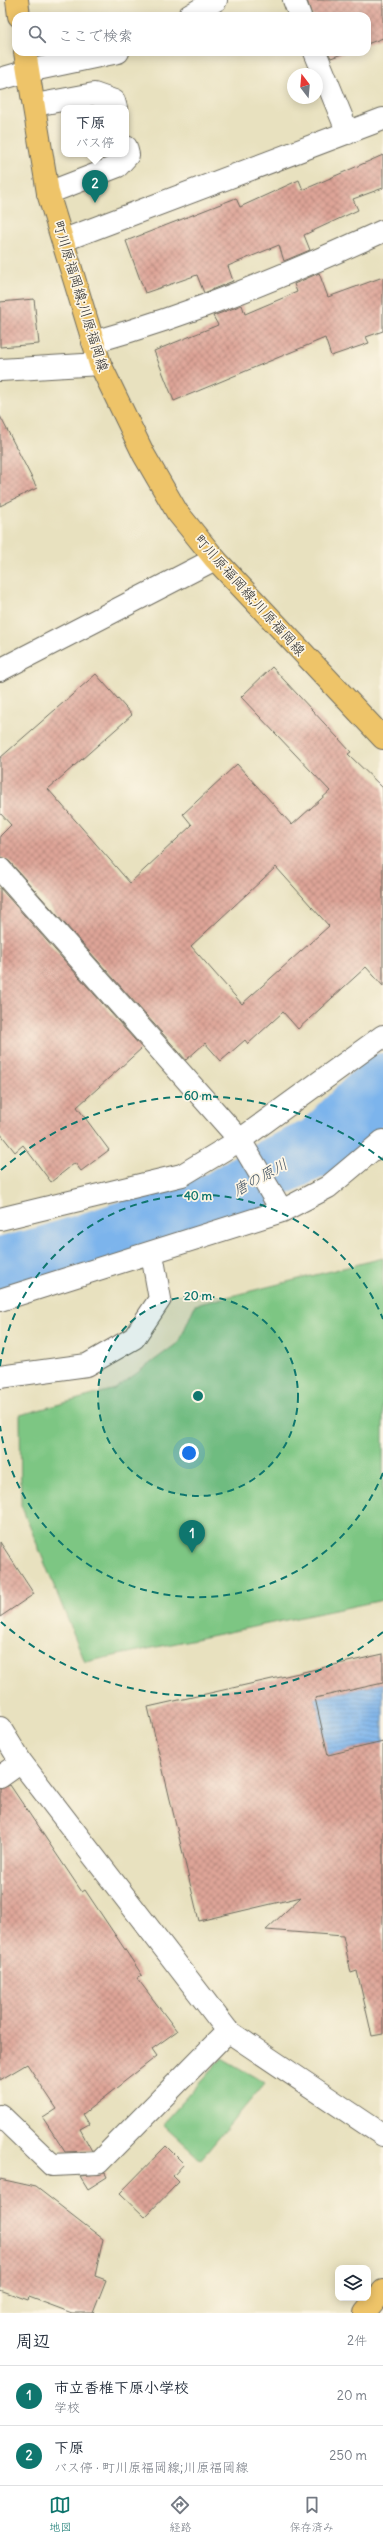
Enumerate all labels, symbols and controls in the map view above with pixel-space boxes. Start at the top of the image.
search box [12,12,371,56]
icon: search [26,23,48,45]
text: ここで検索 [58,26,133,45]
north arrow [287,68,323,104]
popup [61,105,129,157]
text: 下原 [75,113,106,132]
text: バス停 [75,134,115,151]
pin: 2 [82,170,108,203]
street label: 町川原福岡線;川原福岡線 [49,218,113,374]
street label: 町川原福岡線;川原福岡線 [191,530,309,660]
text: 60 m [184,1088,213,1103]
water label: 唐の原川 [229,1154,291,1200]
text: 40 m [184,1188,213,1203]
text: 20 m [184,1288,212,1303]
centre of rings [191,1389,205,1403]
your location [179,1443,199,1463]
pin: 1 [179,1520,205,1553]
map controls [335,2265,371,2301]
button: layers [335,2265,371,2301]
text: 周辺 [16,2330,50,2352]
text: 2件 [347,2332,367,2349]
text: 市立香椎下原小学校 [54,2378,189,2397]
text: 1 [26,2387,32,2404]
text: 20 m [337,2387,367,2404]
text: 学校 [54,2399,80,2416]
text: 下原 [54,2438,84,2457]
text: 2 [25,2447,33,2464]
text: 250 m [329,2447,367,2464]
text: バス停 · 町川原福岡線;川原福岡線 [54,2459,248,2476]
tab: 地図 [49,2494,71,2534]
tab: 経路 [169,2494,191,2534]
tab: 保存済み [290,2494,334,2534]

